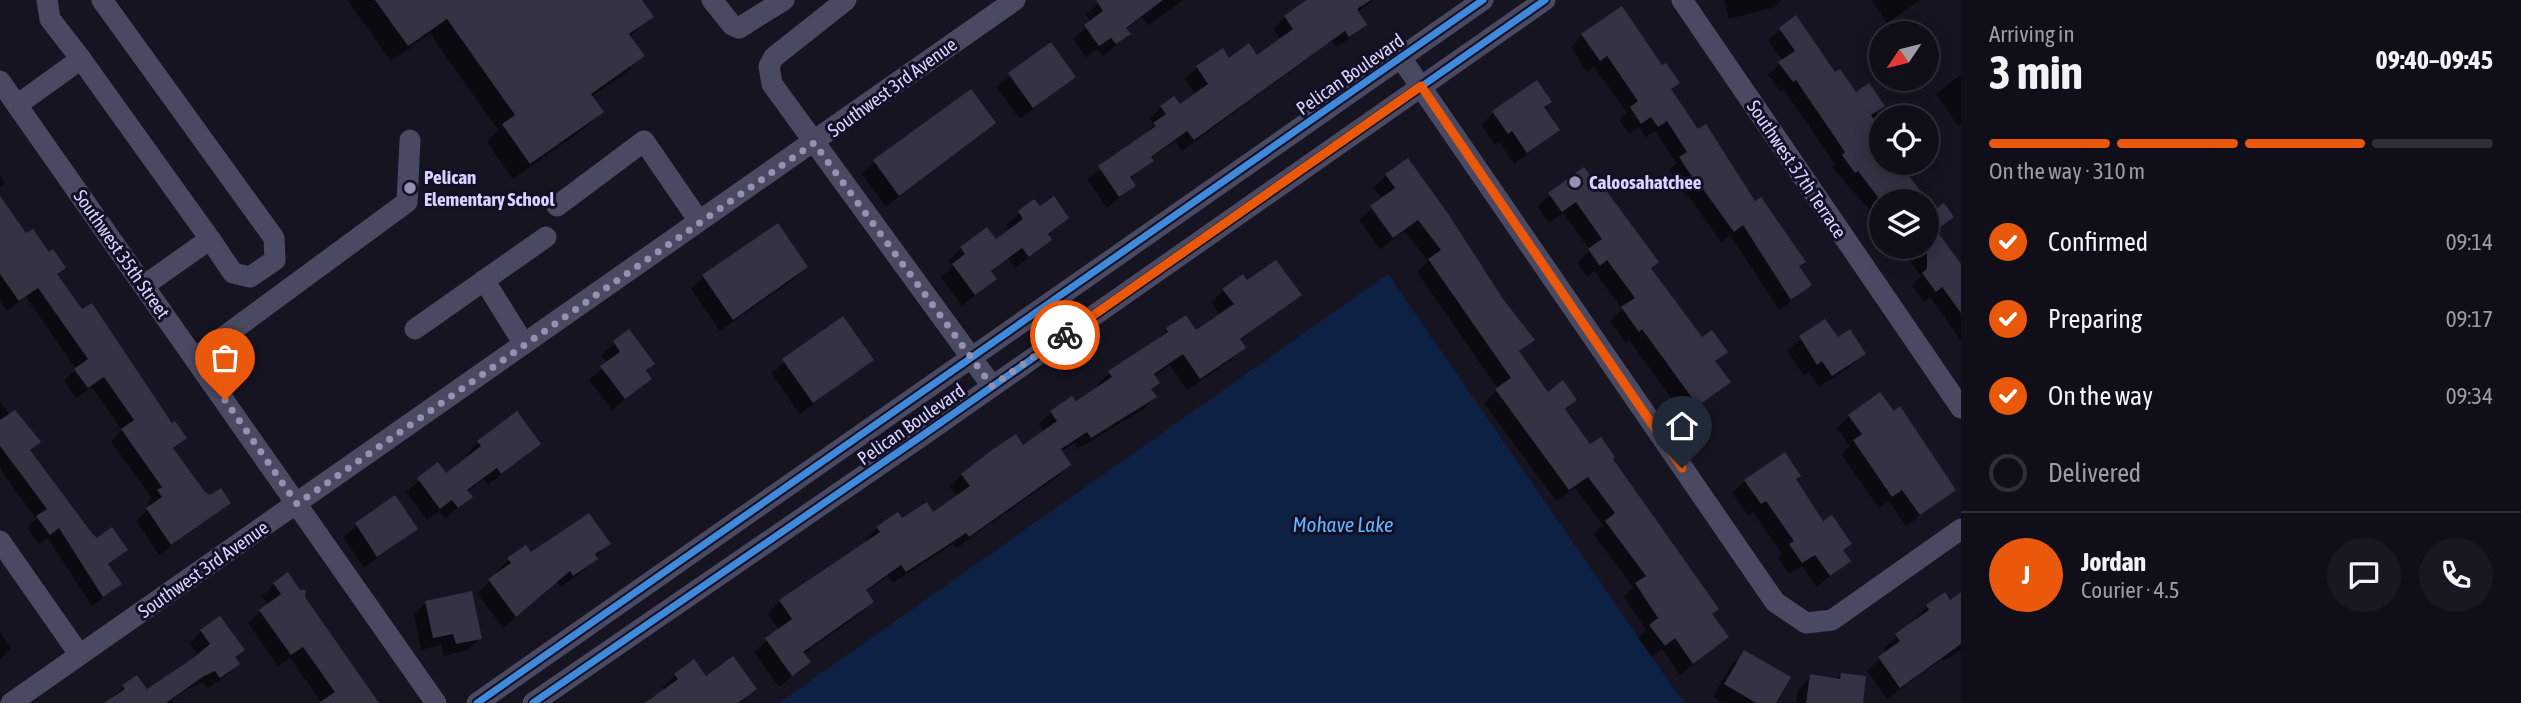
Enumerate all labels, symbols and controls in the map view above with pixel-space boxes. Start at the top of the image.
north arrow [1869,21,1939,91]
map controls [1869,21,1939,259]
text: Arriving in [1989,21,2075,47]
street label: Pelican Boulevard [1292,29,1408,119]
street label: Southwest 3rd Avenue [823,33,961,141]
text: 09:40–09:45 [2376,45,2493,75]
text: 3 min [1989,46,2083,99]
street label: Southwest 37th Terrace [1743,96,1851,242]
button: locate [1869,105,1939,175]
text: On the way · 310 m [1989,158,2145,184]
place label: Pelican Elementary School [424,166,556,210]
place label: Caloosahatchee [1589,171,1702,193]
marker: Caloosahatchee [1567,174,1583,190]
marker: Pelican Elementary School [402,180,418,196]
street label: Southwest 35th Street [69,185,175,323]
button: layers [1869,189,1939,259]
icon: check [1989,223,2027,261]
text: Confirmed [2048,227,2148,257]
text: 09:14 [2446,229,2493,255]
courier [1030,300,1100,370]
icon: check [1989,300,2027,338]
text: Preparing [2048,304,2142,334]
text: 09:17 [2446,306,2493,332]
icon: bike [1046,316,1084,354]
pin [195,328,255,400]
icon: bag [206,339,244,377]
icon: check [1989,377,2027,415]
street label: Pelican Boulevard [853,379,969,469]
text: On the way [2048,381,2153,411]
text: 09:34 [2446,383,2493,409]
pin [1652,396,1712,468]
icon: home [1663,407,1701,445]
text: Delivered [2048,458,2141,488]
water label: Mohave Lake [1293,512,1394,536]
street label: Southwest 3rd Avenue [134,516,272,622]
button: chat [2327,538,2401,612]
button: phone [2419,538,2493,612]
text: Jordan [2081,547,2146,577]
text: J [2022,560,2030,590]
text: Courier · 4.5 [2081,577,2180,603]

